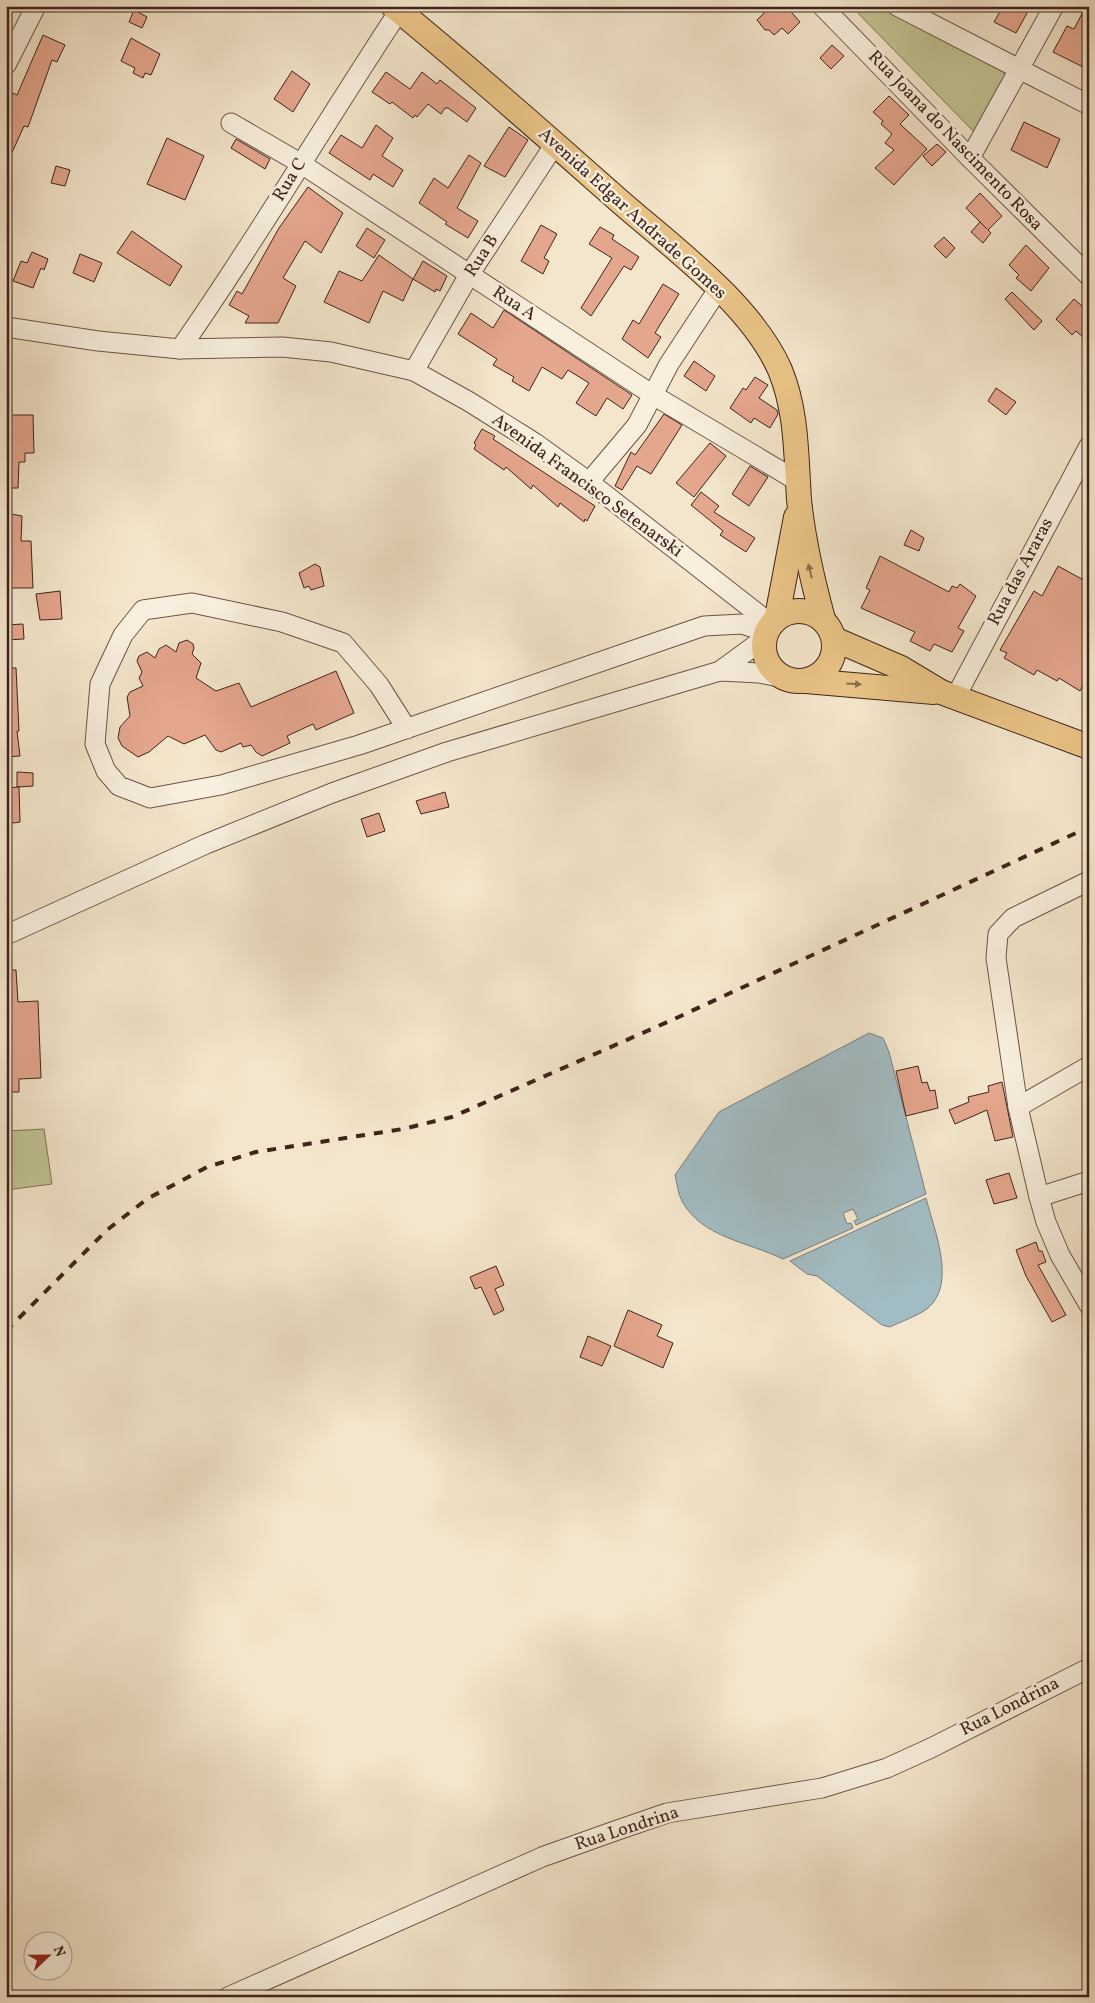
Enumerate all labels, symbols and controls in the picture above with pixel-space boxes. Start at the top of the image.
street label: Rua Joana do Nascimento Rosa [862,45,1048,237]
street label: Avenida Edgar Andrade Gomes [532,122,732,306]
street label: Rua C [267,154,313,206]
street label: Rua B [459,230,505,282]
street label: Rua A [487,281,541,328]
street label: Avenida Francisco Setenarski [486,408,688,564]
street label: Rua das Araras [982,514,1060,630]
one-way arrow [806,564,814,579]
one-way arrow [847,680,863,688]
street label: Rua Londrina [956,1671,1064,1743]
street label: Rua Londrina [572,1800,682,1858]
north arrow [22,1930,72,1980]
text: N [48,1943,69,1960]

